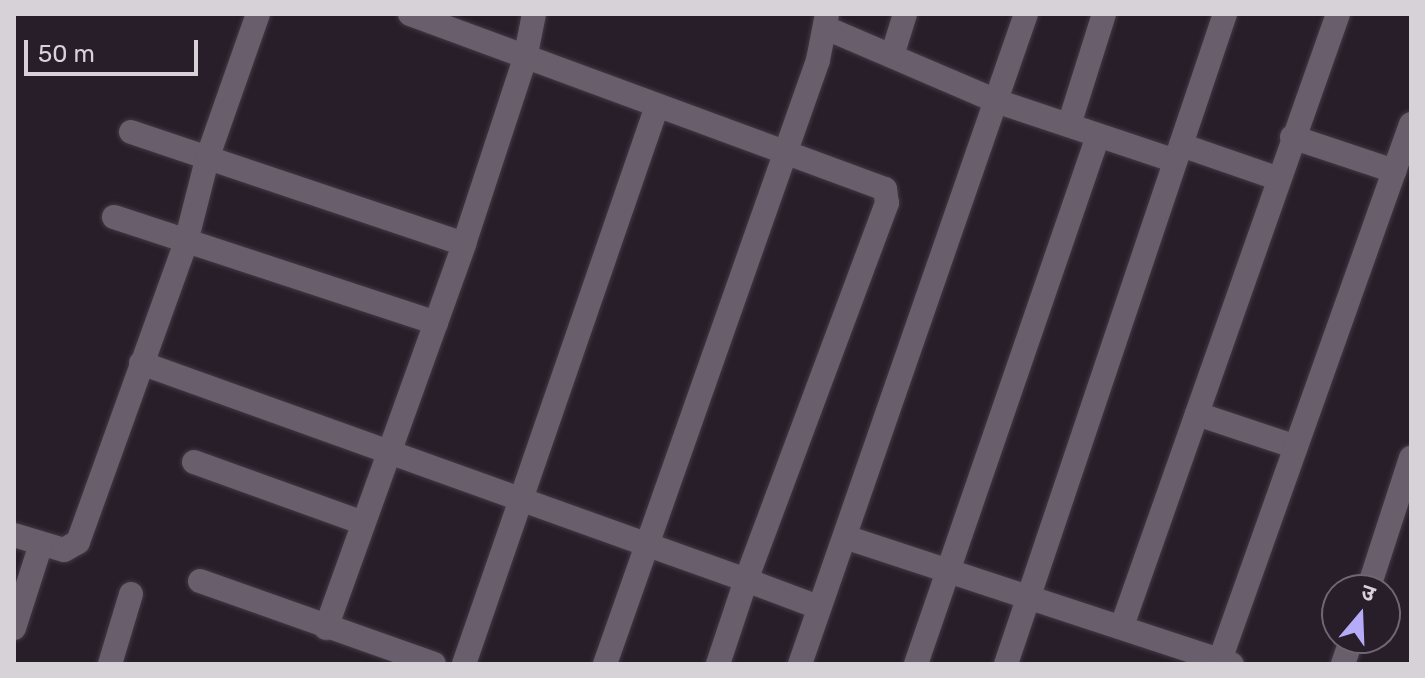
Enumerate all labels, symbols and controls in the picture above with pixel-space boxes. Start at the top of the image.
scale bar [28,24,202,74]
text: 50 m [38,40,95,68]
north arrow [1321,574,1401,654]
text: उ [1358,578,1379,608]

